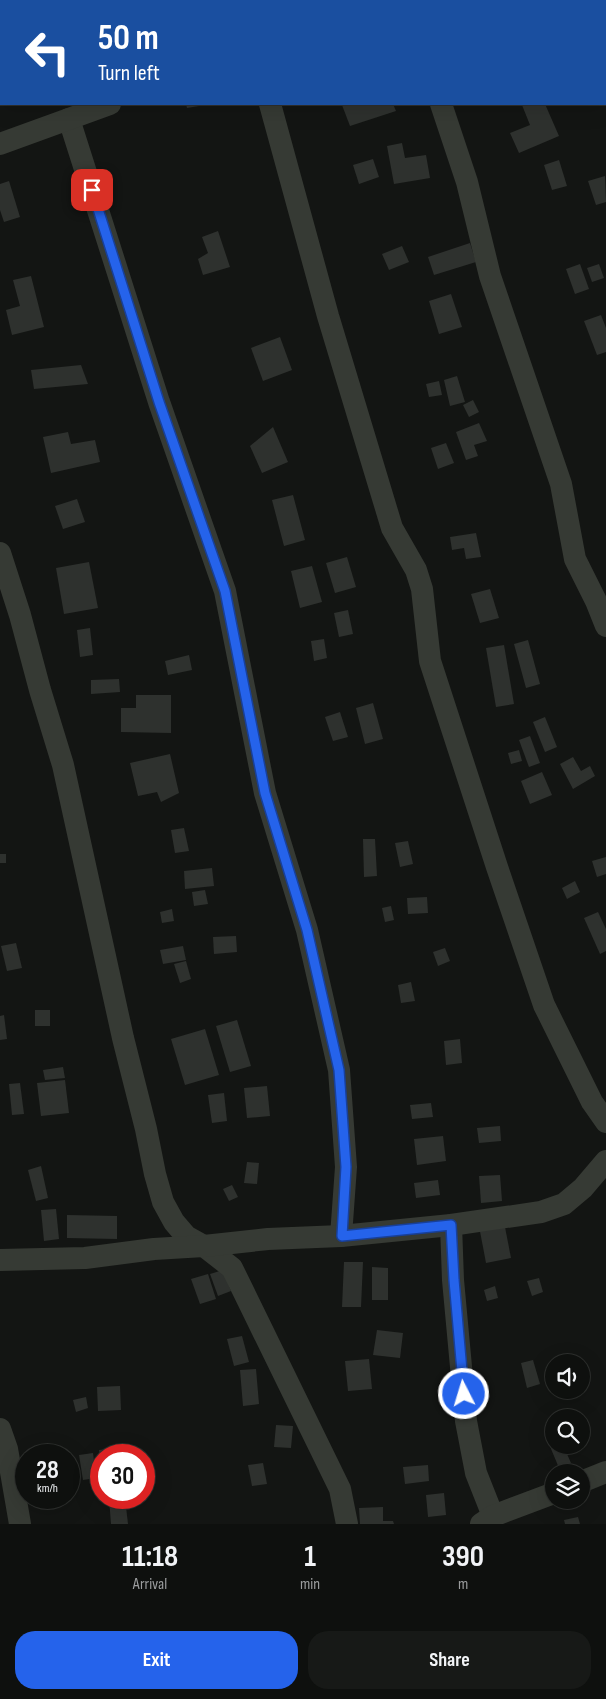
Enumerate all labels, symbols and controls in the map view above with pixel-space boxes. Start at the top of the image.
text: 50 m [98,17,159,60]
icon: left [15,20,80,85]
text: Turn left [98,60,160,87]
pin [71,169,113,211]
icon: arrive [78,176,106,204]
map controls [545,1354,590,1509]
button: sound [545,1354,590,1399]
position arrow [437,1367,489,1419]
button: search [545,1409,590,1454]
speed limit sign: 30 [90,1444,155,1509]
text: 28 [36,1455,59,1486]
button: layers [545,1464,590,1509]
text: km/h [37,1481,58,1496]
text: 11:18 [122,1539,178,1575]
text: 1 [304,1539,316,1575]
text: 390 [442,1539,484,1575]
text: Arrival [133,1575,167,1594]
text: min [300,1575,320,1594]
text: m [458,1575,468,1594]
button: Exit [15,1631,298,1689]
button: Share [308,1631,591,1689]

